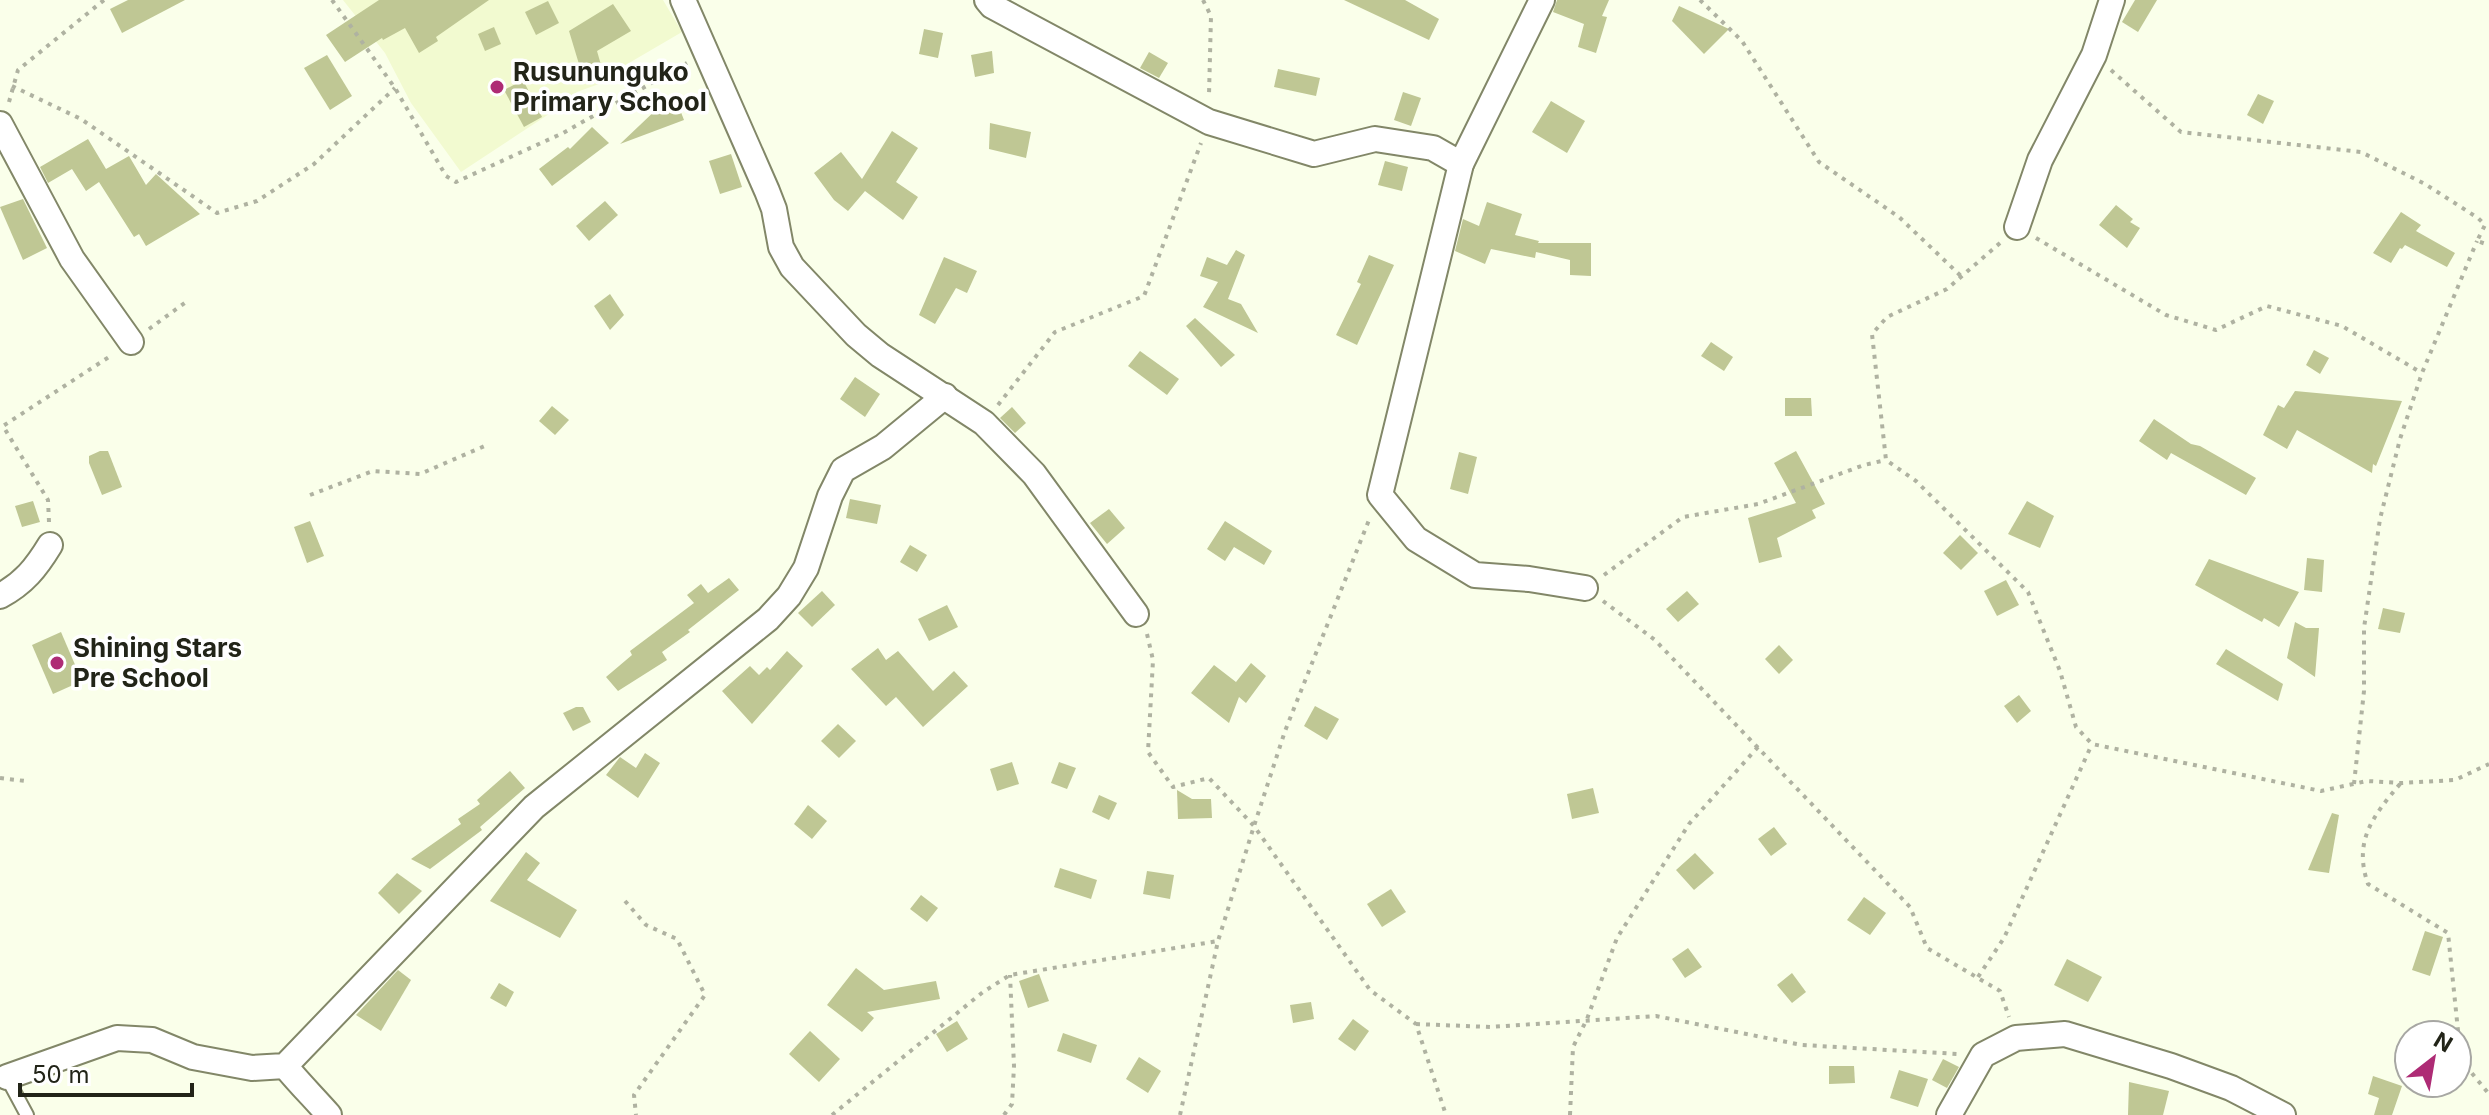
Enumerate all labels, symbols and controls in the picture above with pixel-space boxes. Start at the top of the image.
place label: Rusununguko Primary School [513,56,707,117]
marker: Rusununguko Primary School [488,78,506,96]
place label: Shining Stars Pre School [73,632,242,693]
marker: Shining Stars Pre School [48,654,66,672]
north arrow [2393,1019,2473,1099]
text: N [2429,1026,2457,1057]
scale bar [20,1047,192,1097]
text: 50 m [32,1060,90,1089]

